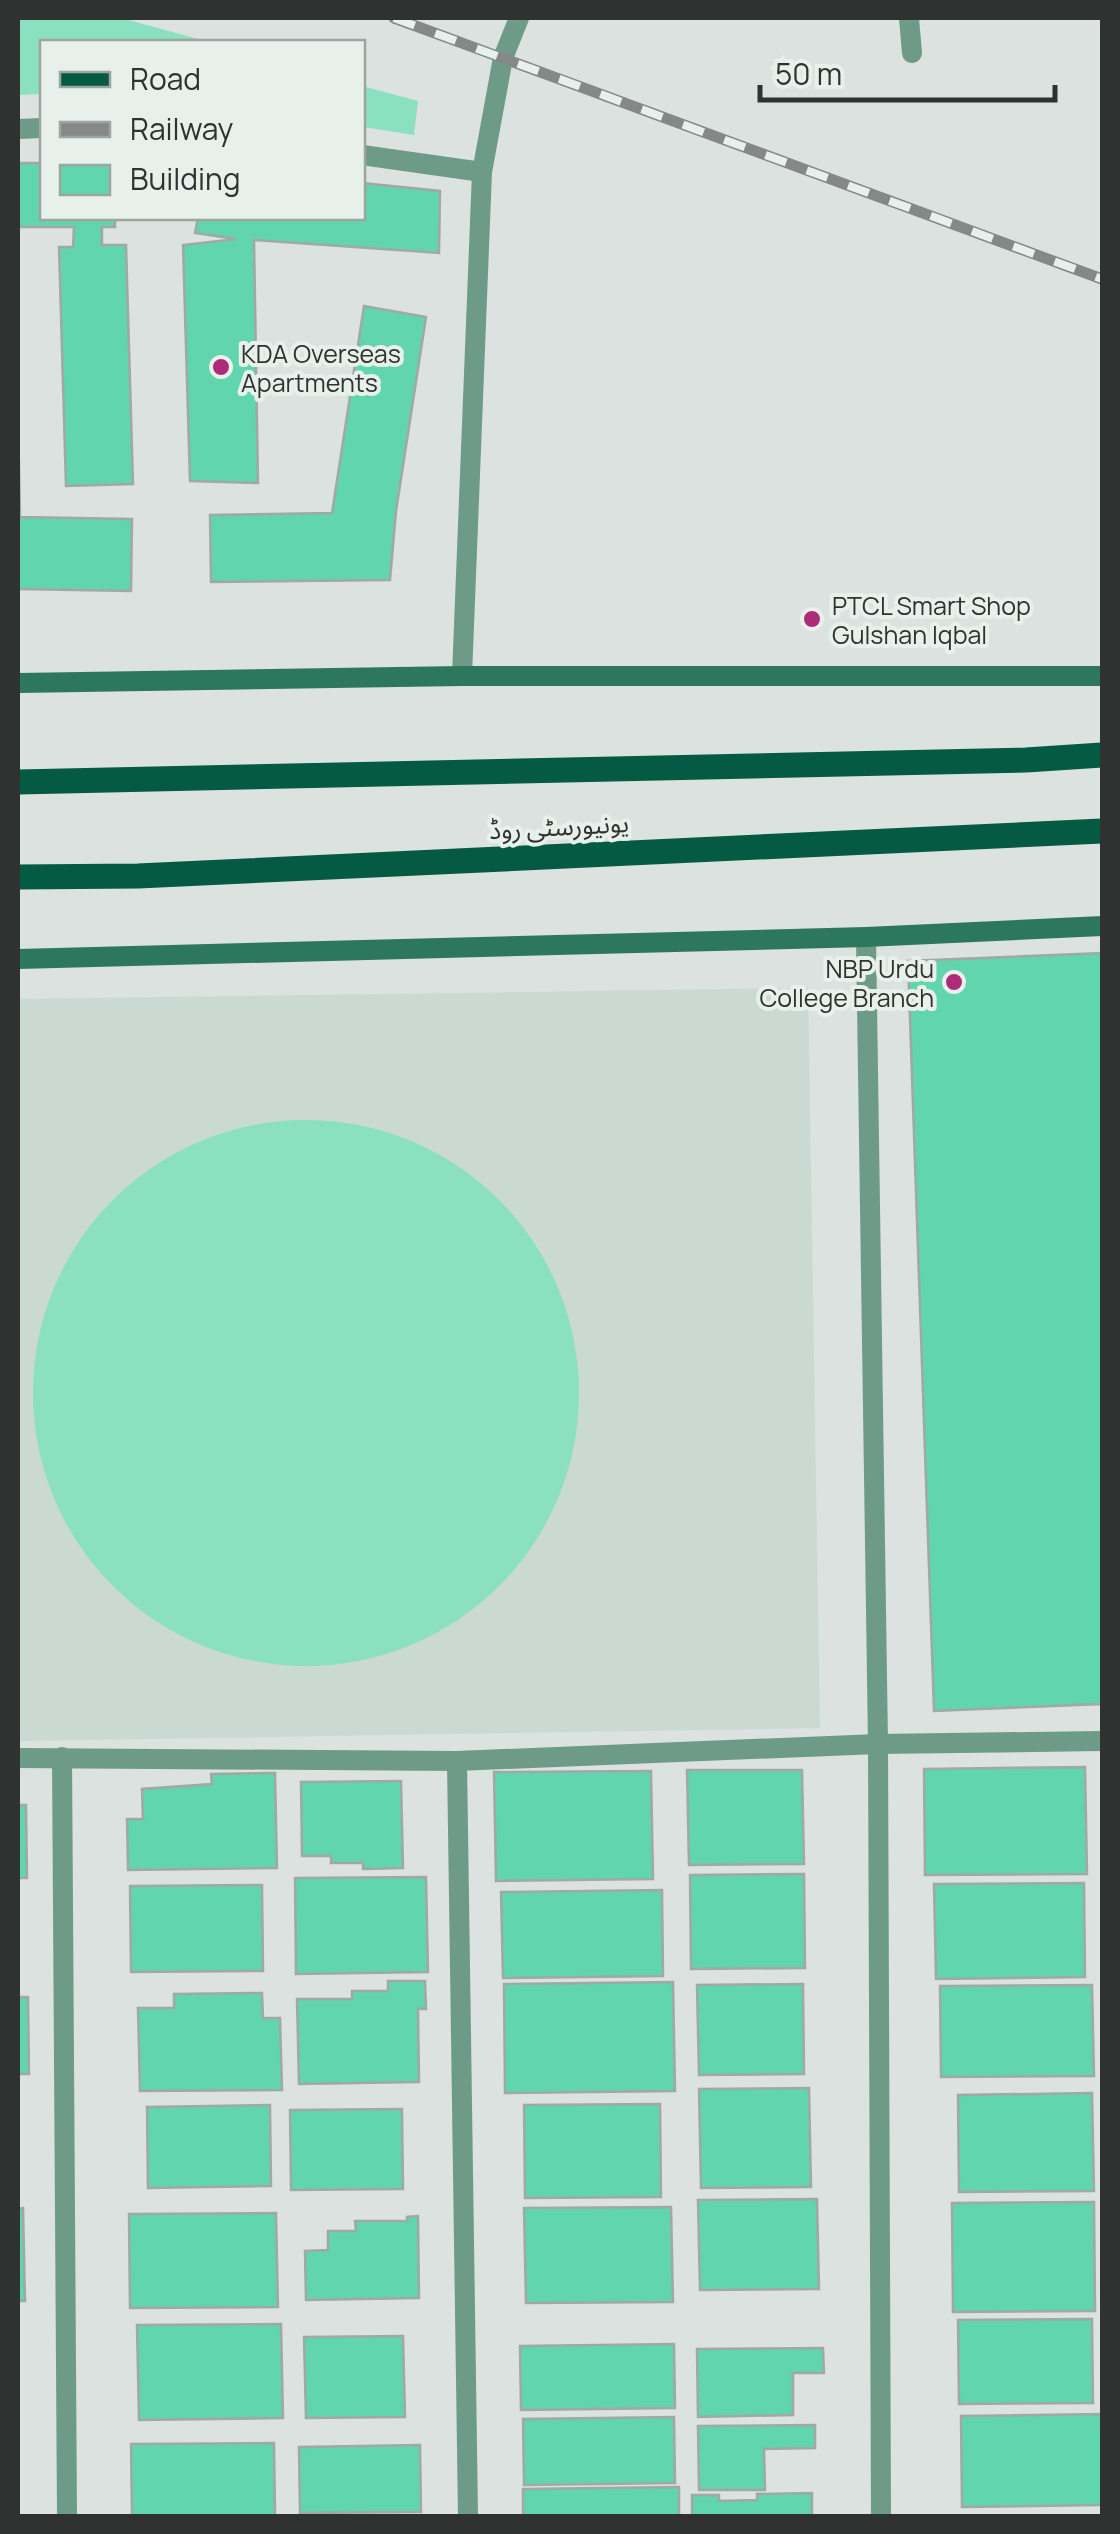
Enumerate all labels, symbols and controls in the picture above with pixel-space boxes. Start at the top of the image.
legend [40,40,365,220]
scale bar [760,40,1055,102]
text: 50 m [775,53,842,94]
text: Road [130,58,201,99]
text: Railway [130,108,233,149]
text: Building [130,158,241,199]
place label: KDA Overseas Apartments [241,336,401,400]
marker: KDA Overseas Apartments [210,356,232,378]
place label: PTCL Smart Shop Gulshan Iqbal [832,588,1031,652]
marker: PTCL Smart Shop Gulshan Iqbal [801,608,823,630]
street label: یونیورسٹی روڈ [488,805,630,847]
place label: NBP Urdu College Branch [759,951,934,1015]
marker: NBP Urdu College Branch [943,971,965,993]

